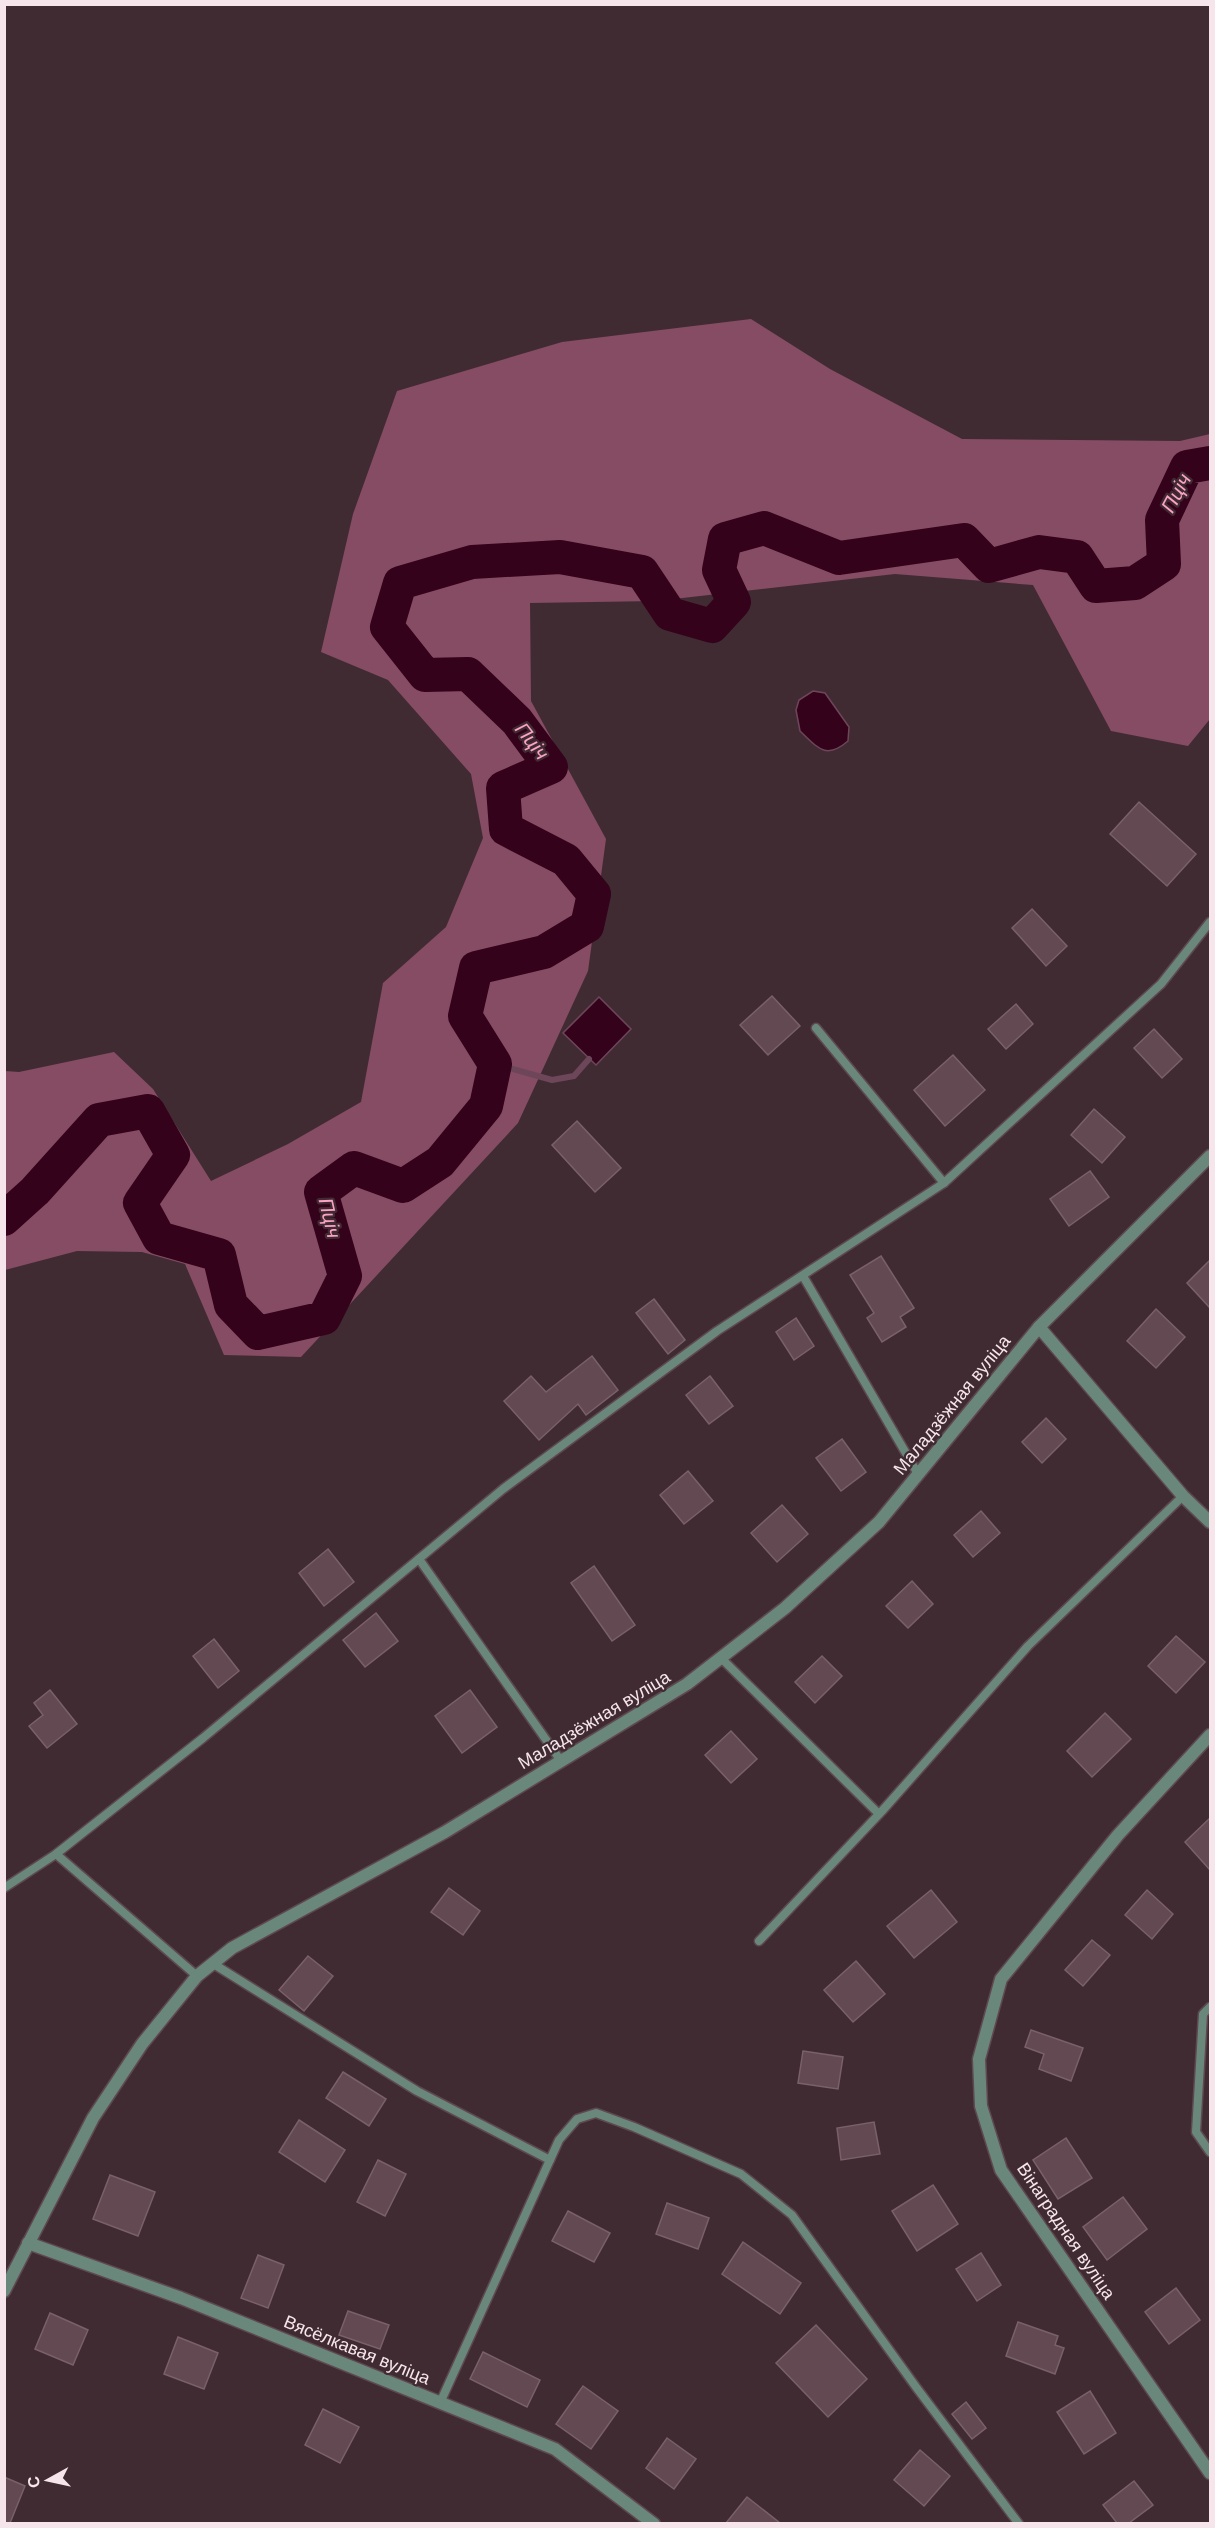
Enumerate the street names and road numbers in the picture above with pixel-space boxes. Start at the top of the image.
street label: Маладзёжная вуліца [888,1329,1017,1480]
street label: Маладзёжная вуліца [513,1664,675,1775]
street label: Вінаградная вуліца [1011,2158,1121,2305]
street label: Вясёлкавая вуліца [280,2310,435,2391]

